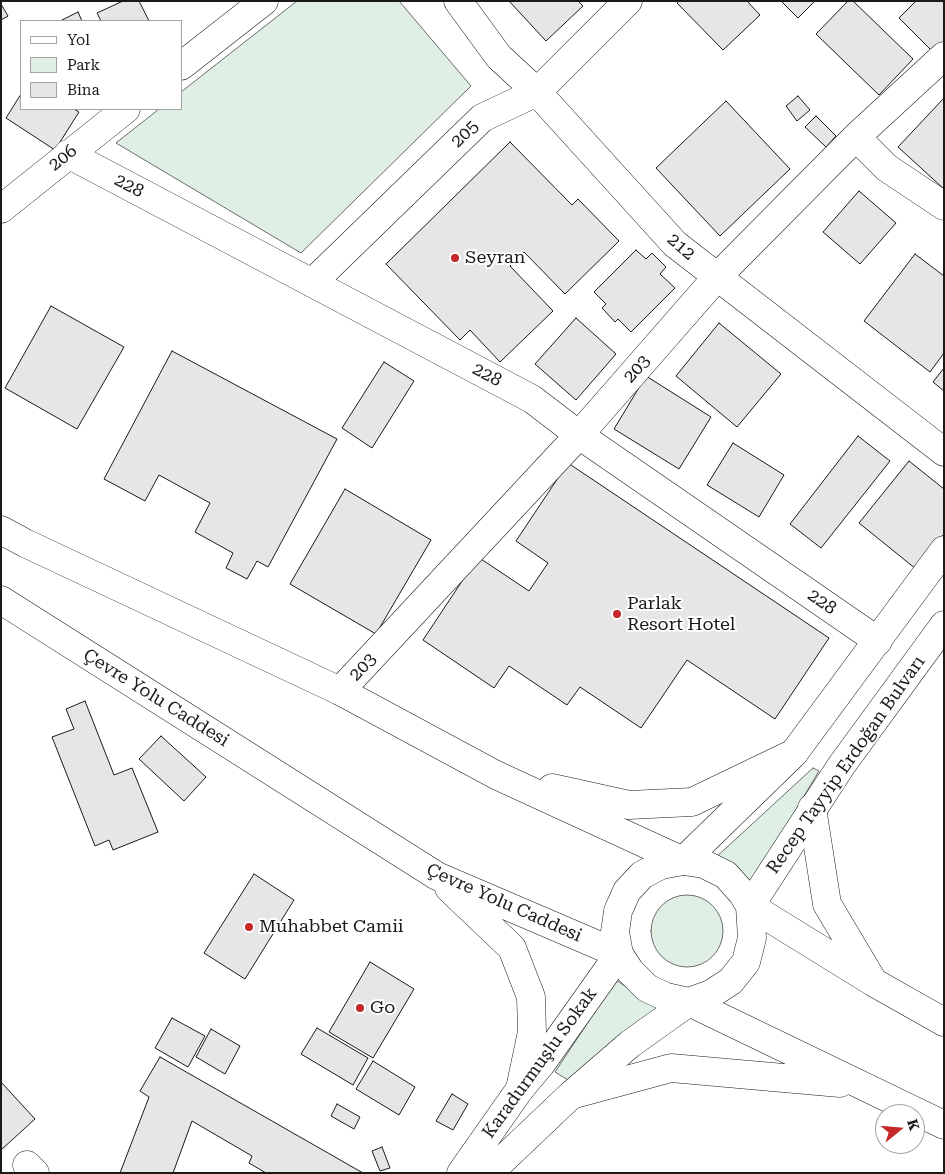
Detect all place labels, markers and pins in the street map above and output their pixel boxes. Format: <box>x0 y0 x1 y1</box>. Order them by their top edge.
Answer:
place label: Seyran <box>465 247 525 269</box>
marker: Seyran <box>449 252 461 264</box>
place label: Parlak Resort Hotel <box>627 593 735 636</box>
marker: Parlak Resort Hotel <box>611 608 623 620</box>
place label: Muhabbet Camii <box>259 916 404 938</box>
marker: Muhabbet Camii <box>243 921 255 933</box>
place label: Go <box>370 997 395 1019</box>
marker: Go <box>354 1002 366 1014</box>

